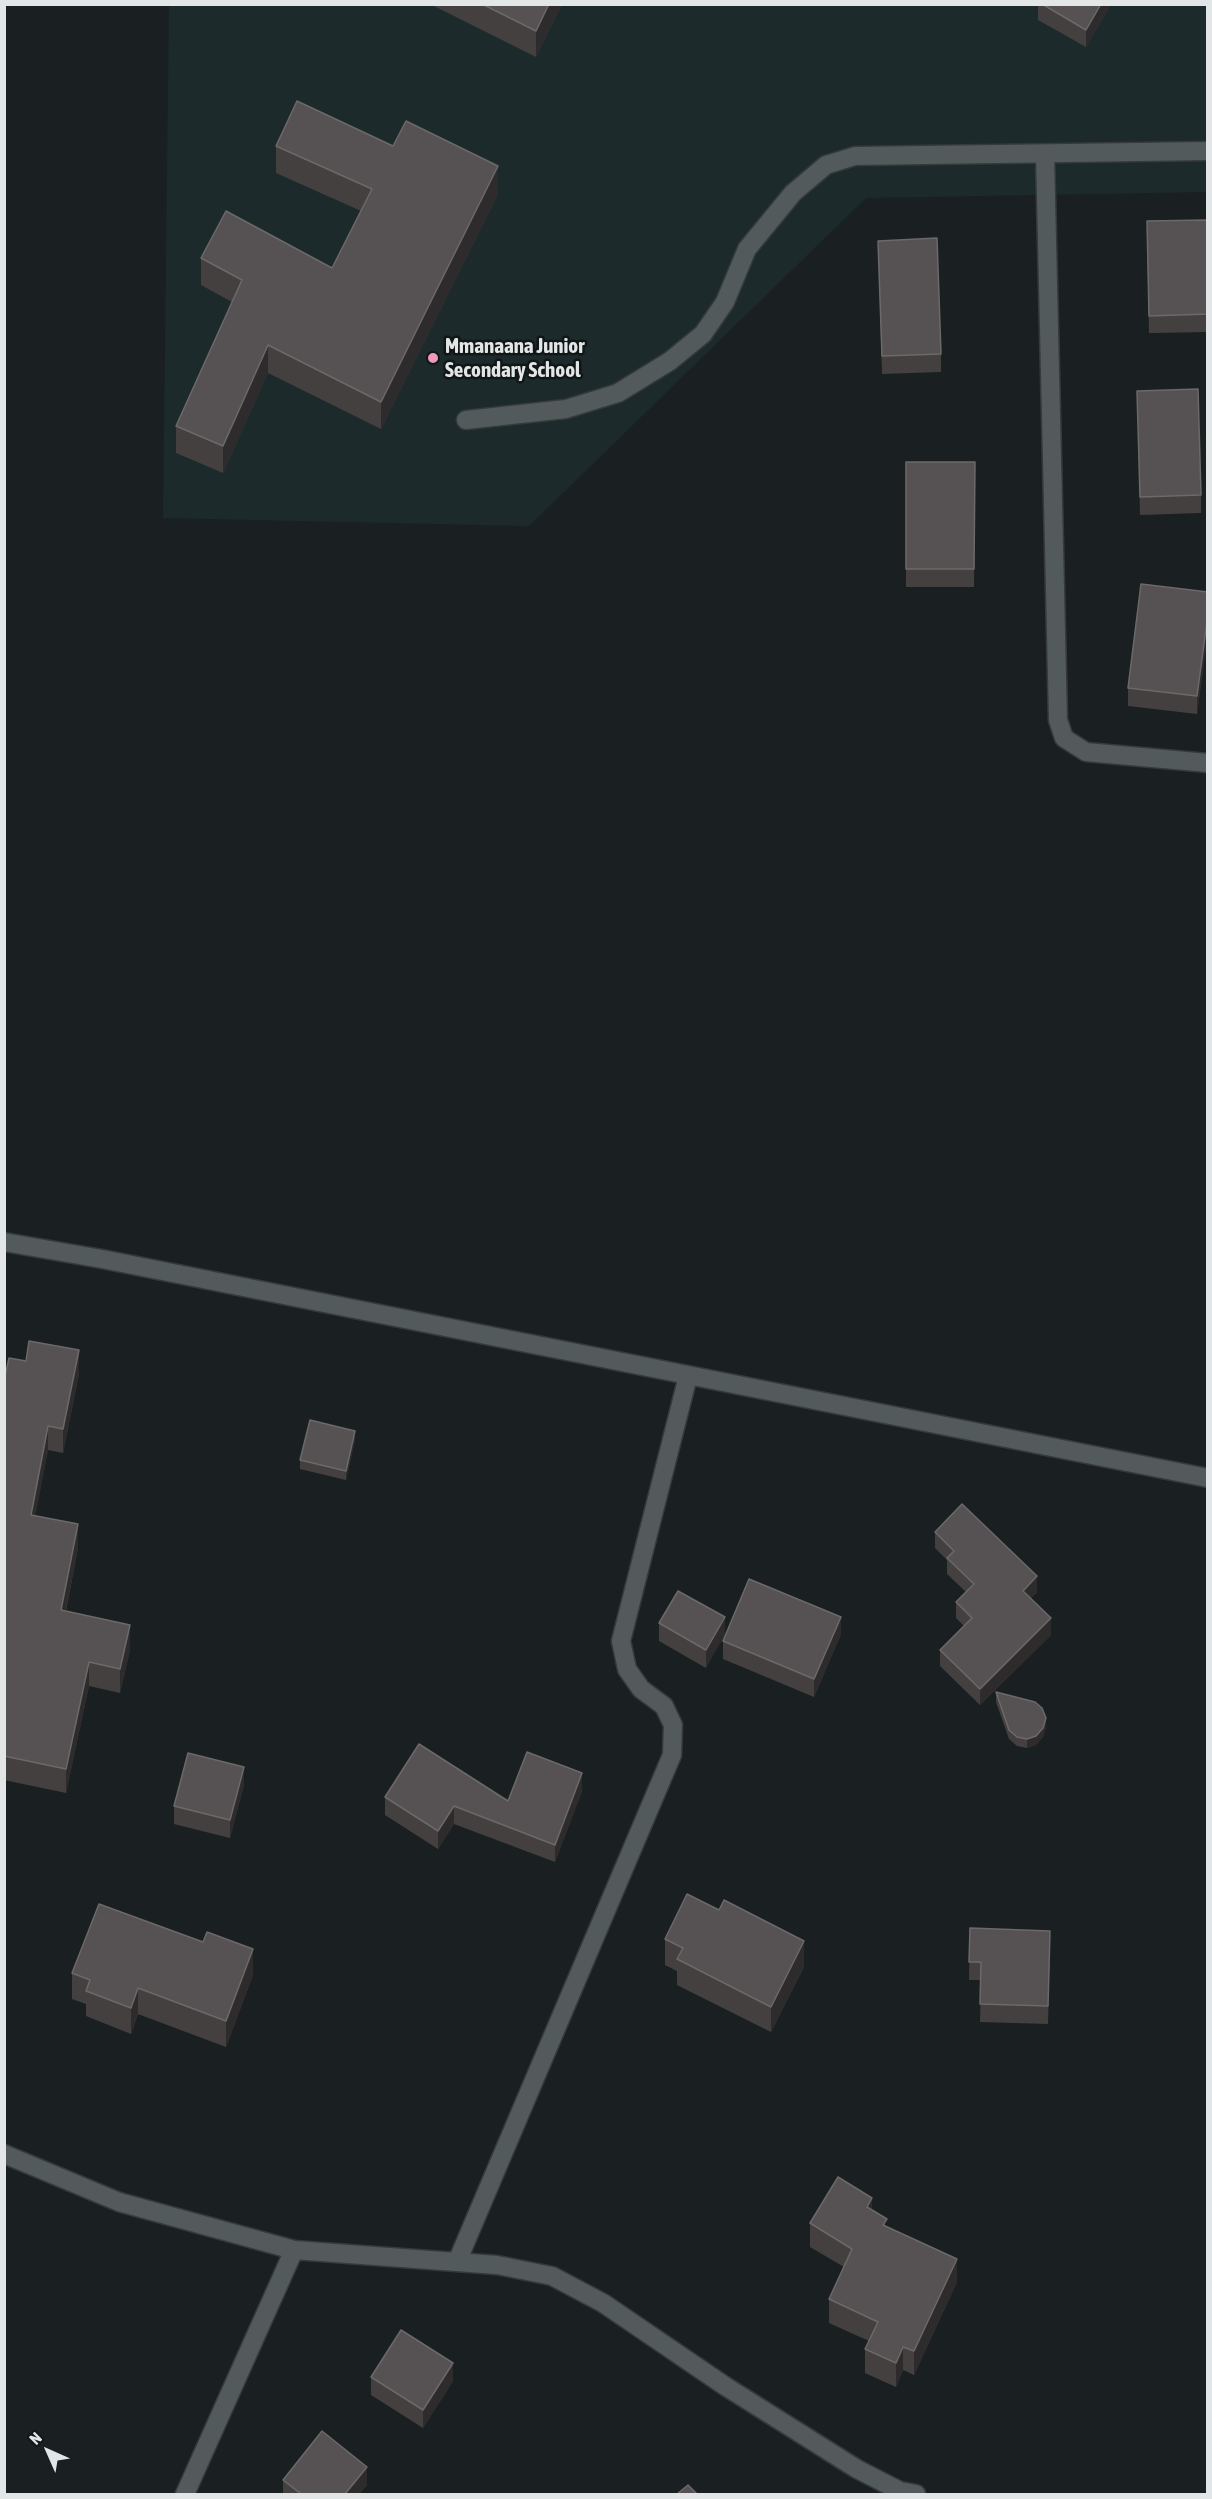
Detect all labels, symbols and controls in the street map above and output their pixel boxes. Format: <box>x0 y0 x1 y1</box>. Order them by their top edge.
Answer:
place label: Mmanaana Junior Secondary School <box>445 333 584 383</box>
marker: Mmanaana Junior Secondary School <box>426 351 440 365</box>
north arrow <box>18 2421 78 2481</box>
text: N <box>26 2429 45 2448</box>

